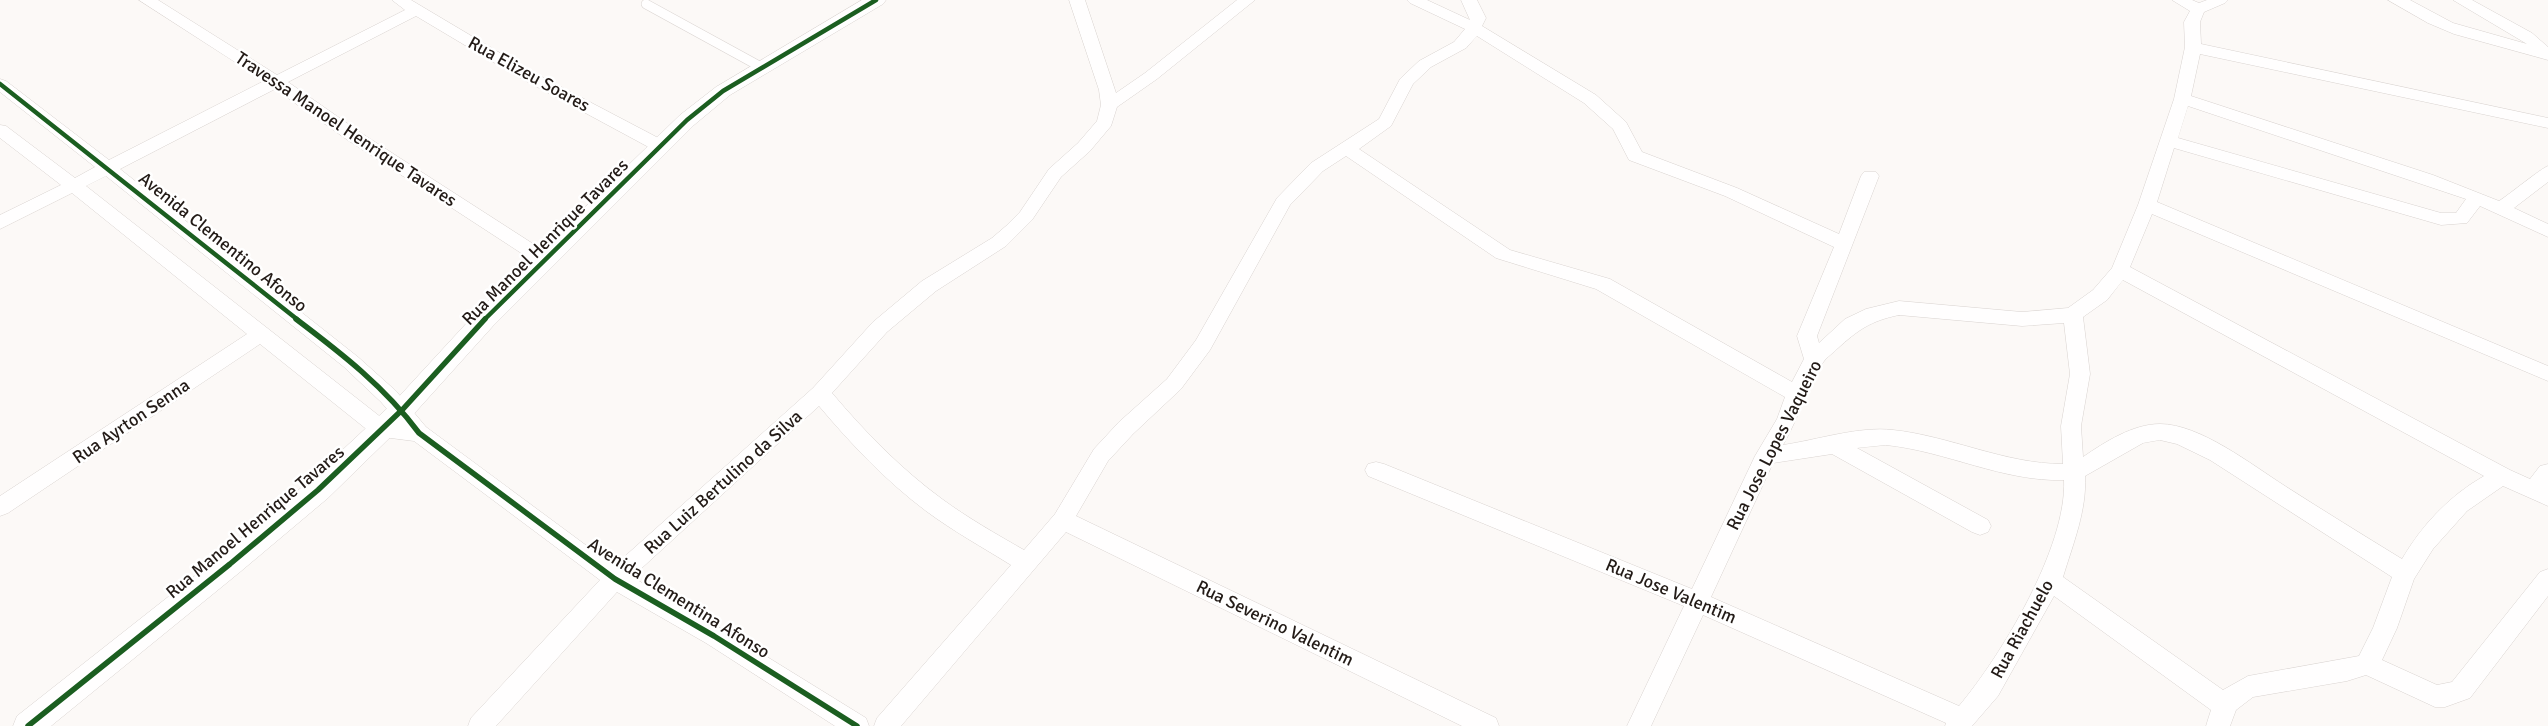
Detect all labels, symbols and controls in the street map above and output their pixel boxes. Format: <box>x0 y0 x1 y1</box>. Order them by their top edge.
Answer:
street label: Rua Elizeu Soares <box>464 31 594 117</box>
street label: Travessa Manoel Henrique Tavares <box>231 47 461 211</box>
street label: Rua Manoel Henrique Tavares <box>457 154 633 330</box>
street label: Avenida Clementino Afonso <box>134 167 312 317</box>
street label: Rua Jose Lopes Vaqueiro <box>1722 356 1826 534</box>
street label: Rua Ayrton Senna <box>68 374 194 468</box>
street label: Rua Luiz Bertulino da Silva <box>639 405 807 559</box>
street label: Rua Manoel Henrique Tavares <box>161 441 349 603</box>
street label: Avenida Clementina Afonso <box>584 533 774 663</box>
street label: Rua Jose Valentim <box>1602 554 1740 628</box>
street label: Rua Severino Valentim <box>1193 575 1357 671</box>
street label: Rua Riachuelo <box>1986 576 2058 682</box>

